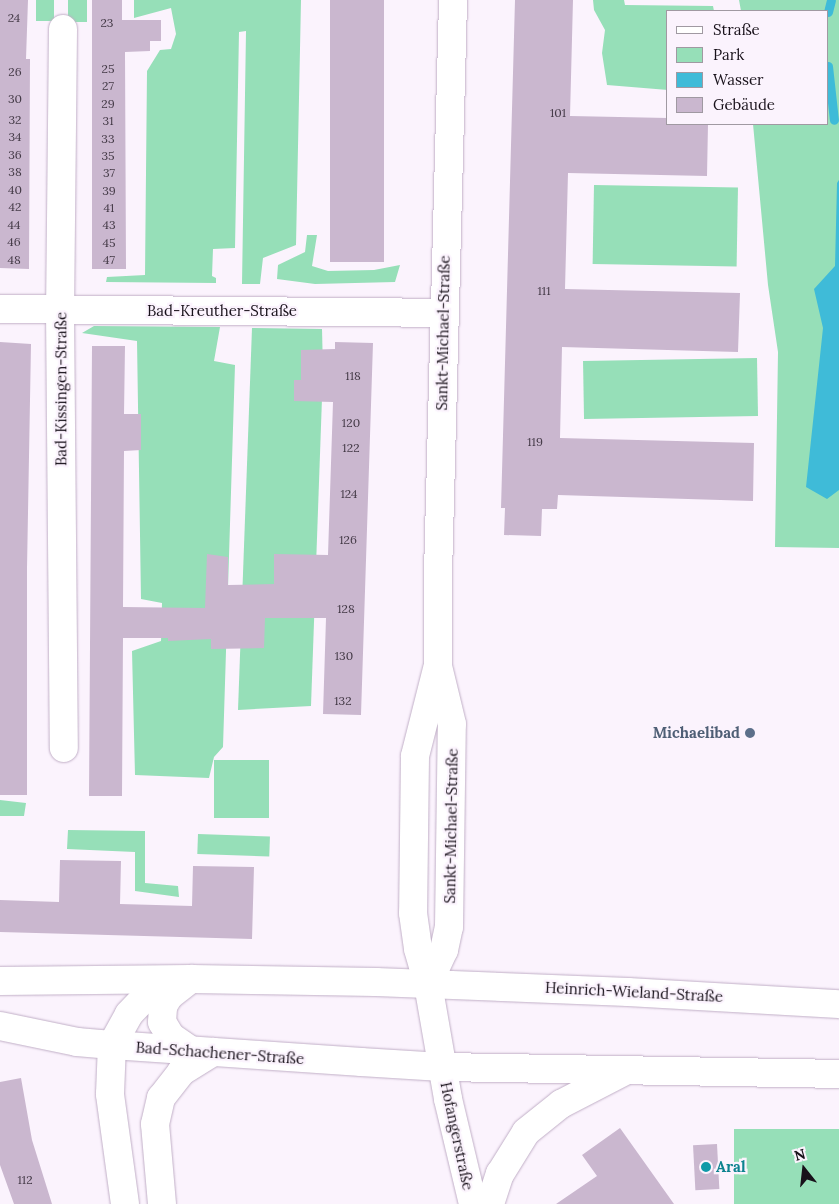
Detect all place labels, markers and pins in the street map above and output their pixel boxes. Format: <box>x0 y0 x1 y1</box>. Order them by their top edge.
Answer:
place label: Michaelibad <box>653 724 740 742</box>
marker: Michaelibad <box>744 727 756 739</box>
place label: Aral <box>716 1158 746 1176</box>
marker: Aral <box>700 1161 712 1173</box>

